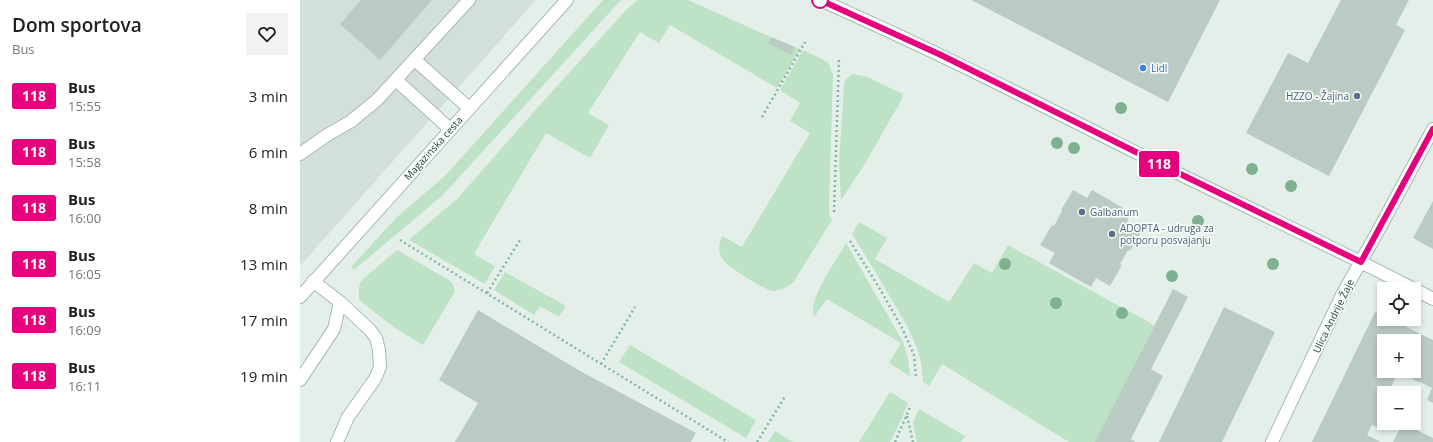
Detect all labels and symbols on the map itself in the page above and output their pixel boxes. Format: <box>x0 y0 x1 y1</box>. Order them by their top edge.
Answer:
unlabelled marker <box>811 0 829 9</box>
place label: Lidl <box>1151 61 1167 75</box>
marker: Lidl <box>1138 63 1148 73</box>
place label: HZZO - Žajina <box>1286 89 1349 103</box>
marker: HZZO - Žajina <box>1352 91 1362 101</box>
street label: Magazinska cesta <box>401 113 465 183</box>
line badge: 118 <box>1136 151 1182 177</box>
place label: Galbanum <box>1090 205 1139 219</box>
marker: Galbanum <box>1077 207 1087 217</box>
place label: ADOPTA - udruga za potporu posvajanju <box>1120 221 1214 247</box>
marker: ADOPTA - udruga za potporu posvajanju <box>1107 229 1117 239</box>
street label: Ulica Andrije Žaje <box>1309 276 1357 355</box>

